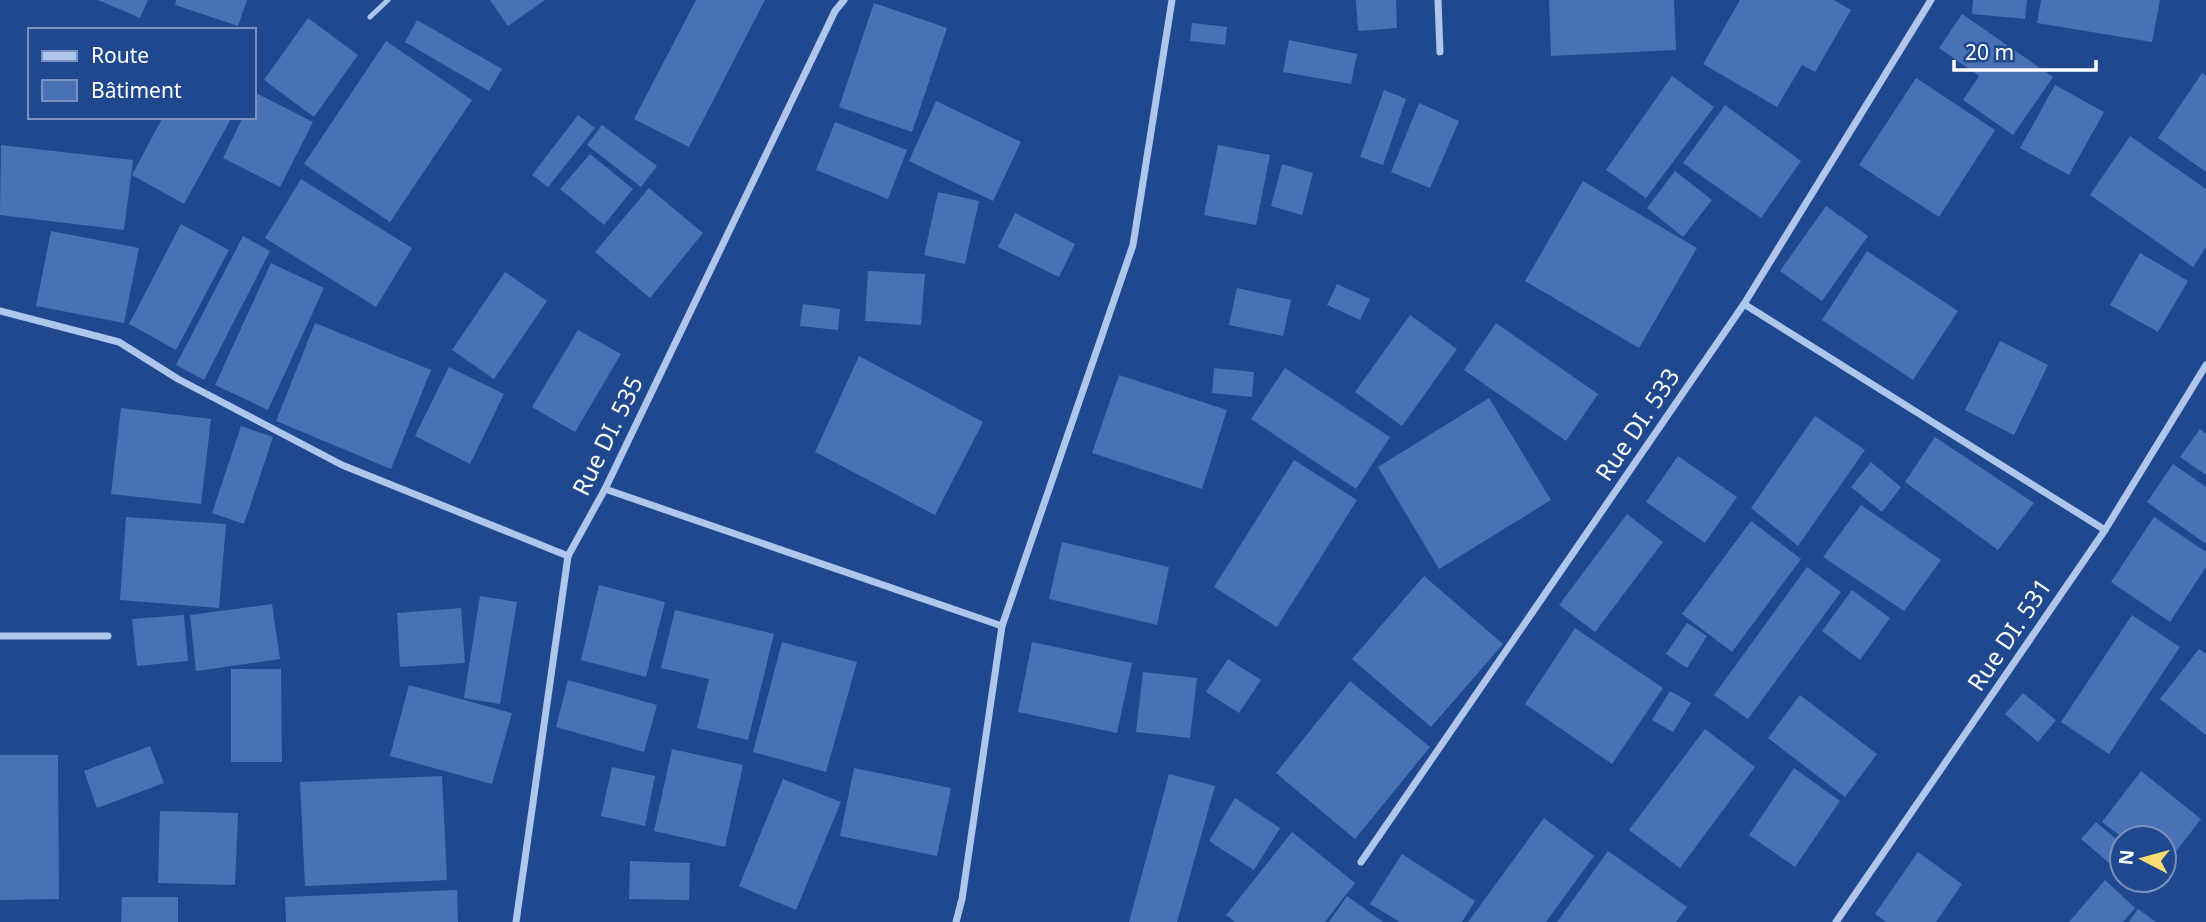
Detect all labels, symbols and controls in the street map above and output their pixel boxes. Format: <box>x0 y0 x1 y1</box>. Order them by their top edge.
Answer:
legend <box>28 28 256 119</box>
scale bar <box>1954 28 2096 72</box>
text: 20 m <box>1965 38 2014 66</box>
text: Route <box>91 41 149 69</box>
text: Bâtiment <box>91 76 182 104</box>
street label: Rue DI. 533 <box>1587 361 1687 487</box>
street label: Rue DI. 535 <box>564 370 650 501</box>
street label: Rue DI. 531 <box>1959 571 2059 697</box>
north arrow <box>2108 824 2178 894</box>
text: N <box>2112 848 2140 866</box>

